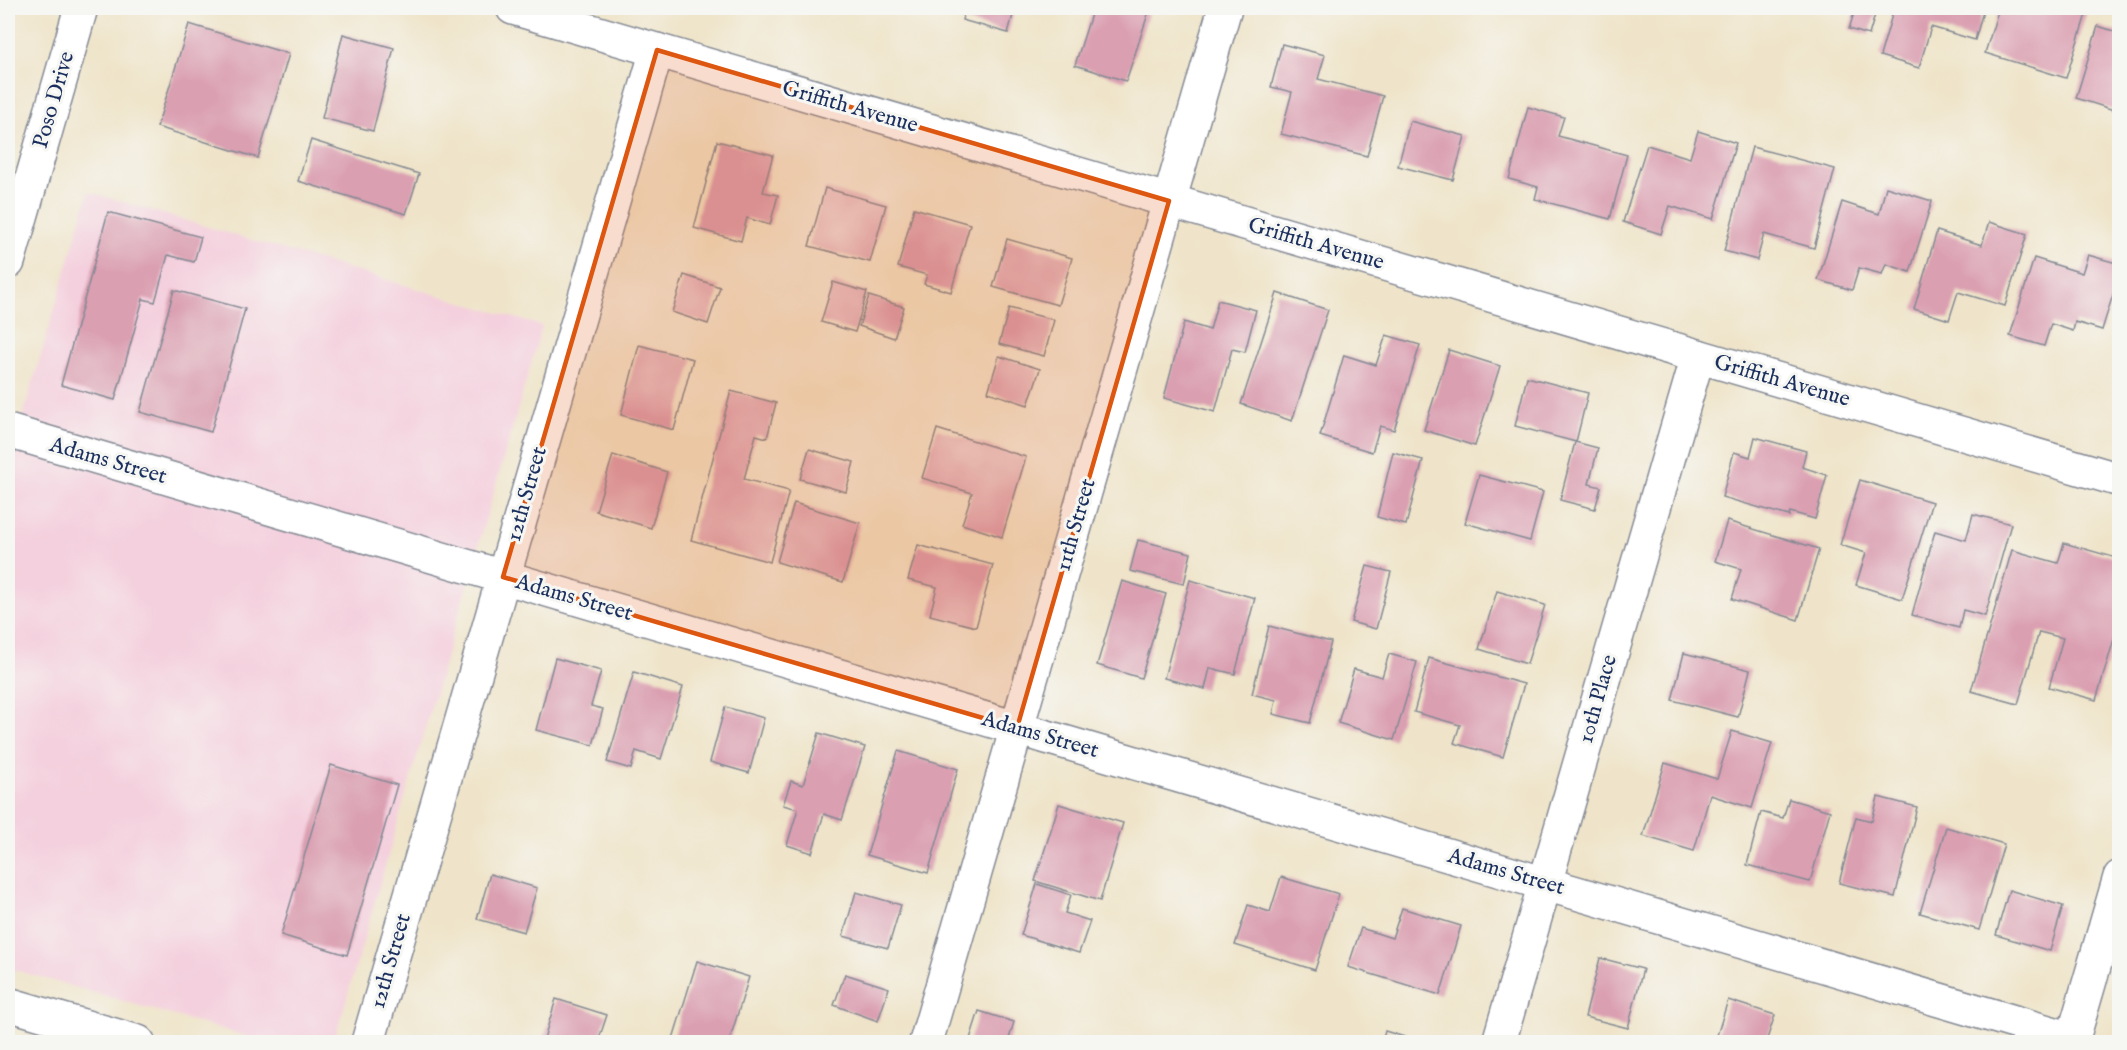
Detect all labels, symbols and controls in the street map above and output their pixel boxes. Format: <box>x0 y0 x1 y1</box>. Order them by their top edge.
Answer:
street label: Poso Drive <box>27 48 81 152</box>
street label: Griffith Avenue <box>779 74 921 140</box>
street label: Griffith Avenue <box>1245 211 1387 277</box>
street label: Griffith Avenue <box>1711 348 1853 414</box>
street label: Adams Street <box>45 431 170 491</box>
street label: 12th Street <box>500 443 554 545</box>
street label: 11th Street <box>1049 475 1103 575</box>
street label: Adams Street <box>511 568 636 628</box>
street label: 10th Place <box>1572 652 1624 746</box>
street label: Adams Street <box>977 705 1102 765</box>
street label: Adams Street <box>1443 842 1568 902</box>
street label: 12th Street <box>364 910 418 1012</box>

